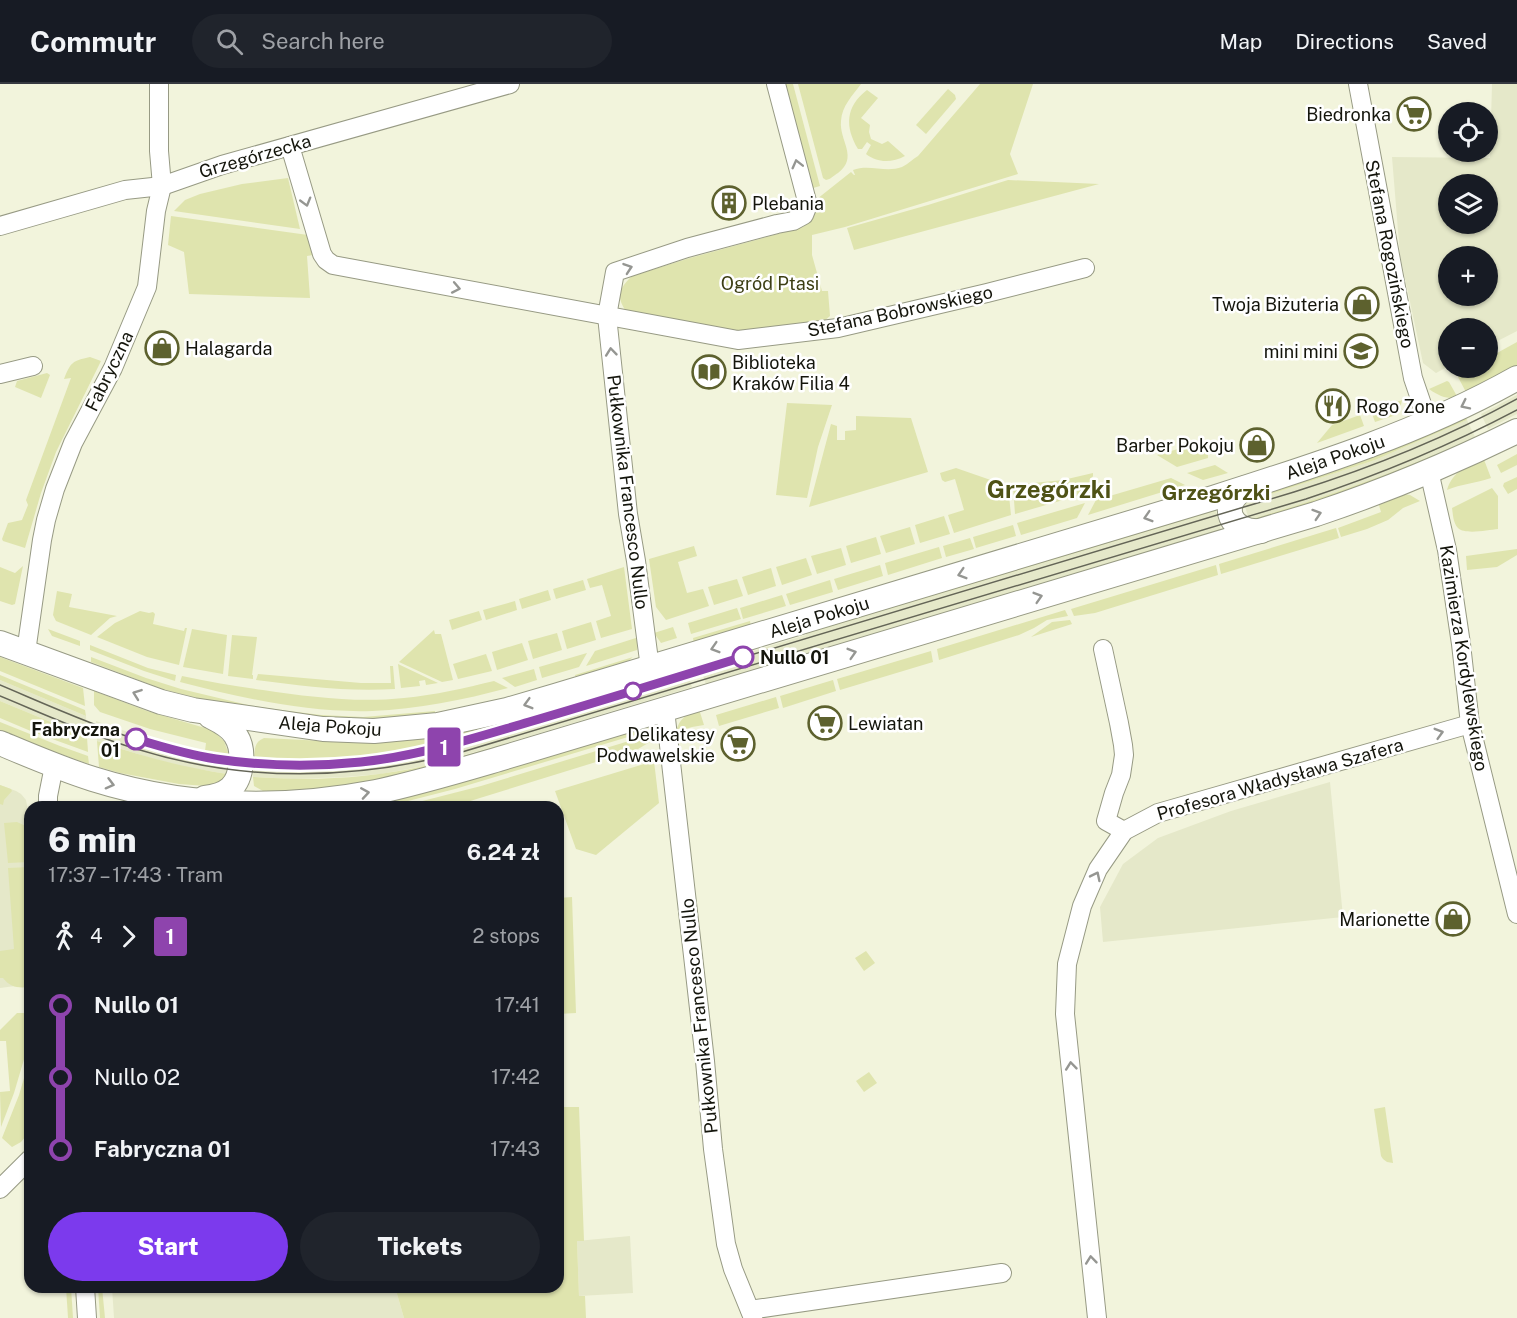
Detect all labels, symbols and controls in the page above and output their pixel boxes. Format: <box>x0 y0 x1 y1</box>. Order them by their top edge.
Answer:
search box <box>192 14 612 68</box>
text: Commutr <box>30 25 156 58</box>
icon: search <box>213 25 246 58</box>
text: Search here <box>261 28 385 54</box>
text: Map <box>1220 29 1262 54</box>
text: Directions <box>1295 29 1394 54</box>
text: Saved <box>1427 29 1487 54</box>
supermarket icon: Biedronka <box>1396 96 1432 132</box>
map controls <box>1438 102 1498 378</box>
button: locate <box>1438 102 1498 162</box>
place label: Biedronka <box>1306 104 1391 125</box>
street label: Grzegórzecka <box>197 130 313 182</box>
street label: Stefana Rogozińskiego <box>1361 158 1419 350</box>
one-way arrow <box>792 159 804 170</box>
button: layers <box>1438 174 1498 234</box>
building icon: Plebania <box>711 185 747 221</box>
place label: Plebania <box>752 193 824 214</box>
one-way arrow <box>299 196 311 207</box>
button: + <box>1438 246 1498 306</box>
one-way arrow <box>622 262 633 275</box>
park label: Ogród Ptasi <box>721 273 819 294</box>
one-way arrow <box>451 281 461 294</box>
street label: Stefana Bobrowskiego <box>805 281 995 341</box>
shop icon: Twoja Biżuteria <box>1344 286 1380 322</box>
place label: Twoja Biżuteria <box>1212 294 1339 315</box>
button: − <box>1438 318 1498 378</box>
street label: Fabryczna <box>81 328 137 414</box>
shop icon: Halagarda <box>144 330 180 366</box>
school or university icon: mini mini <box>1343 333 1379 369</box>
place label: Halagarda <box>185 338 272 359</box>
place label: mini mini <box>1264 341 1338 362</box>
one-way arrow <box>605 347 618 356</box>
place label: Biblioteka Kraków Filia 4 <box>732 352 850 394</box>
library icon: Biblioteka Kraków Filia 4 <box>691 354 727 390</box>
street label: Pułkownika Francesco Nullo <box>603 373 653 611</box>
restaurant icon: Rogo Zone <box>1315 388 1351 424</box>
place label: Rogo Zone <box>1356 396 1445 417</box>
one-way arrow <box>1461 398 1472 410</box>
shop icon: Barber Pokoju <box>1239 427 1275 463</box>
street label: Aleja Pokoju <box>1283 430 1387 484</box>
place label: Barber Pokoju <box>1116 435 1234 456</box>
district label: Grzegórzki <box>987 475 1111 503</box>
district label: Grzegórzki <box>1162 480 1270 505</box>
one-way arrow <box>1311 508 1322 521</box>
one-way arrow <box>1144 510 1154 523</box>
street label: Kazimierza Kordylewskiego <box>1436 543 1492 773</box>
one-way arrow <box>957 567 968 579</box>
street label: Aleja Pokoju <box>766 592 872 642</box>
one-way arrow <box>1032 592 1043 604</box>
one-way arrow <box>710 641 721 653</box>
marker: Nullo 01 <box>732 646 754 668</box>
place label: Nullo 01 <box>760 647 830 668</box>
one-way arrow <box>846 647 856 660</box>
unlabelled marker <box>624 682 642 700</box>
one-way arrow <box>132 688 143 701</box>
one-way arrow <box>523 697 534 709</box>
supermarket icon: Lewiatan <box>807 705 843 741</box>
street label: Aleja Pokoju <box>278 712 382 740</box>
place label: Lewiatan <box>848 713 923 734</box>
place label: Fabryczna 01 <box>31 719 120 761</box>
place label: Delikatesy Podwawelskie <box>596 724 715 766</box>
supermarket icon: Delikatesy Podwawelskie <box>720 726 756 762</box>
marker: Fabryczna 01 <box>125 728 147 750</box>
line badge: 1 <box>424 728 464 766</box>
one-way arrow <box>1433 728 1444 740</box>
street label: Profesora Władysława Szafera <box>1154 734 1406 824</box>
text: 1 <box>440 735 449 760</box>
one-way arrow <box>105 776 115 789</box>
one-way arrow <box>360 788 369 800</box>
text: 6 min <box>48 821 137 859</box>
text: 6.24 zł <box>467 839 540 865</box>
text: 17:37 – 17:43 · Tram <box>48 863 223 887</box>
one-way arrow <box>1088 872 1100 883</box>
street label: Pułkownika Francesco Nullo <box>676 897 722 1135</box>
shop icon: Marionette <box>1435 901 1471 937</box>
place label: Marionette <box>1339 909 1430 930</box>
icon: walk <box>48 920 81 953</box>
icon: forward <box>112 920 145 953</box>
text: 4 <box>90 924 103 948</box>
text: 1 <box>166 924 175 949</box>
text: 2 stops <box>473 924 540 948</box>
text: Nullo 01 <box>94 992 179 1018</box>
text: 17:41 <box>495 993 540 1017</box>
one-way arrow <box>1065 1061 1078 1070</box>
text: Nullo 02 <box>94 1064 180 1090</box>
text: 17:42 <box>491 1065 540 1089</box>
text: Fabryczna 01 <box>94 1136 231 1162</box>
text: 17:43 <box>490 1137 540 1161</box>
button: Start <box>48 1212 288 1281</box>
button: Tickets <box>300 1212 540 1281</box>
one-way arrow <box>1085 1255 1098 1264</box>

